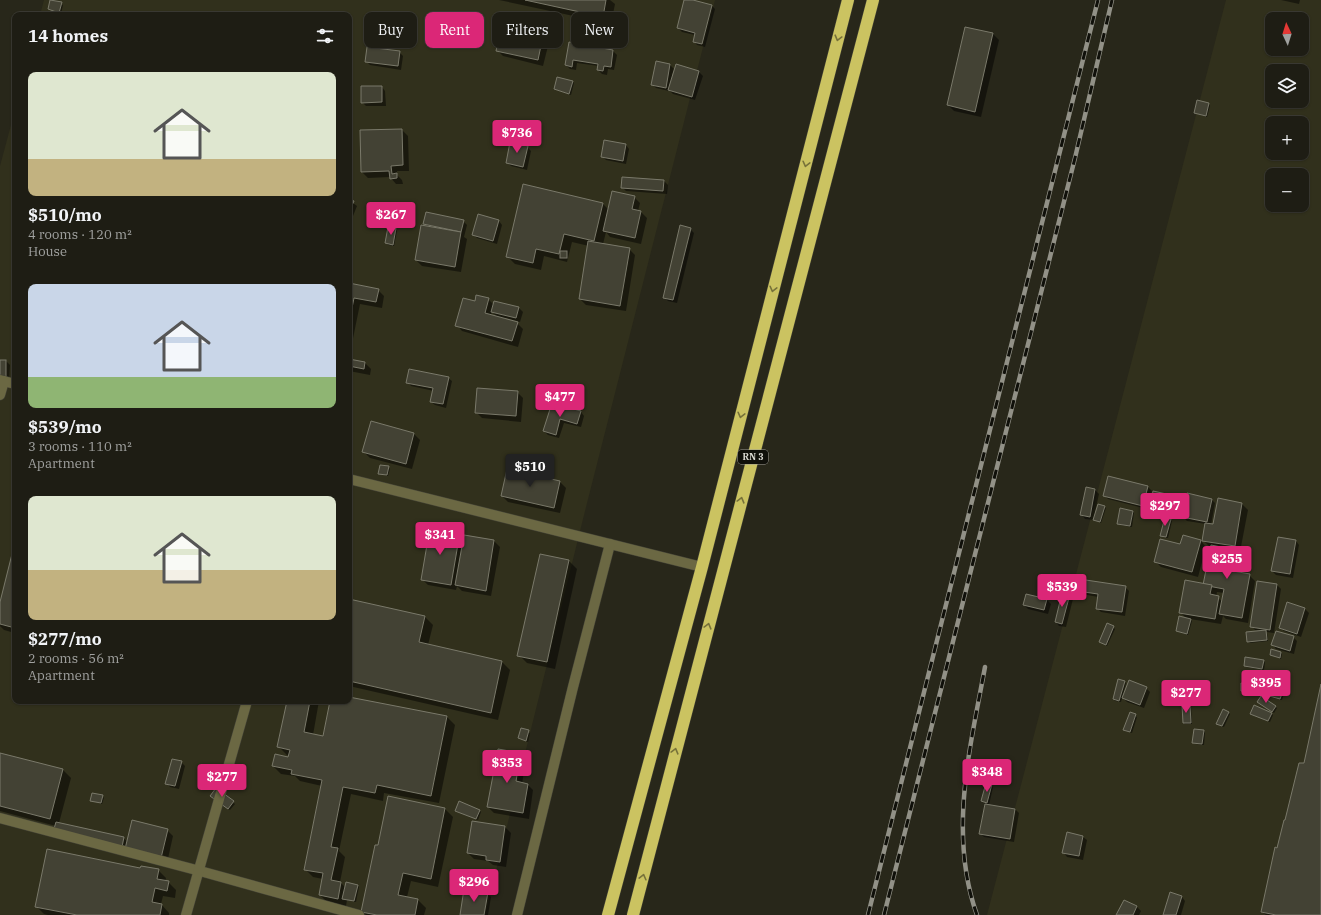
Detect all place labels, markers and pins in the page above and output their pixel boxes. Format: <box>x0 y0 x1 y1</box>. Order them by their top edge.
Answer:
pin: $736 <box>493 120 541 154</box>
pin: $267 <box>367 202 415 236</box>
pin: $477 <box>536 384 584 418</box>
pin: $510 <box>506 454 554 488</box>
pin: $297 <box>1141 493 1189 527</box>
pin: $341 <box>416 522 464 556</box>
pin: $255 <box>1203 546 1251 580</box>
pin: $539 <box>1038 574 1086 608</box>
pin: $395 <box>1242 670 1290 704</box>
pin: $277 <box>1162 680 1210 714</box>
pin: $353 <box>483 750 531 784</box>
pin: $348 <box>963 759 1011 793</box>
pin: $277 <box>198 764 246 798</box>
pin: $296 <box>450 869 498 903</box>

